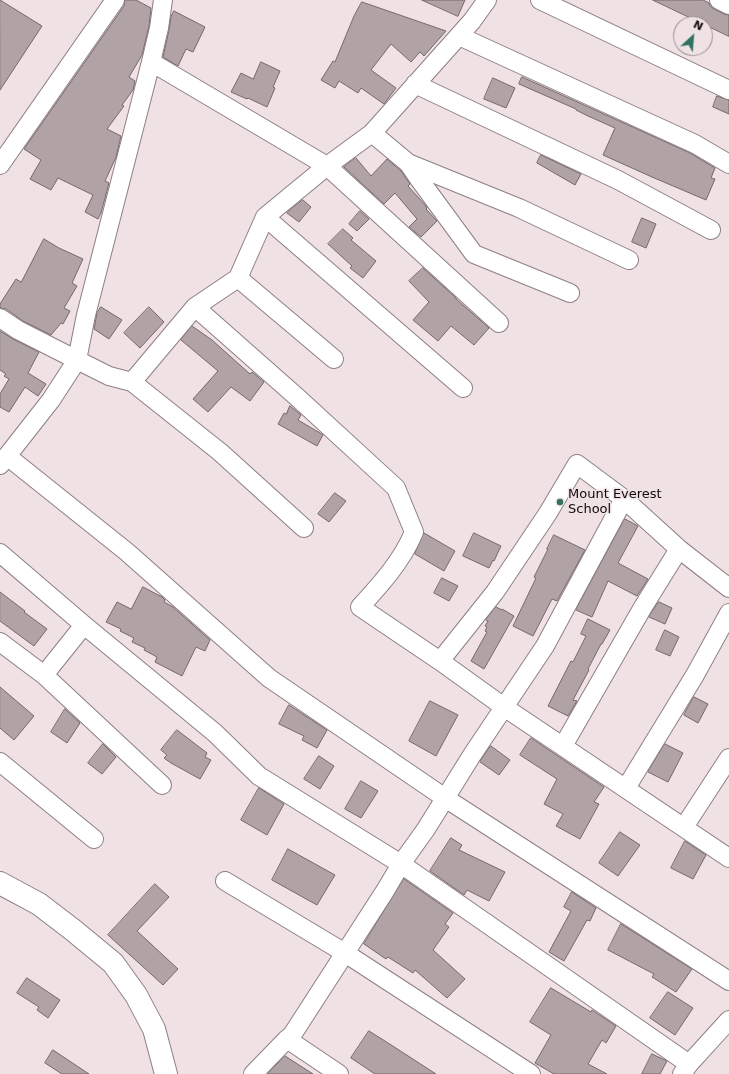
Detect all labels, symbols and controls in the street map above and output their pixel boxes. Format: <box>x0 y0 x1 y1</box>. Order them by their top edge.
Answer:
north arrow <box>673 16 713 56</box>
text: N <box>691 18 705 34</box>
place label: Mount Everest School <box>568 487 662 518</box>
marker: Mount Everest School <box>555 497 565 507</box>

